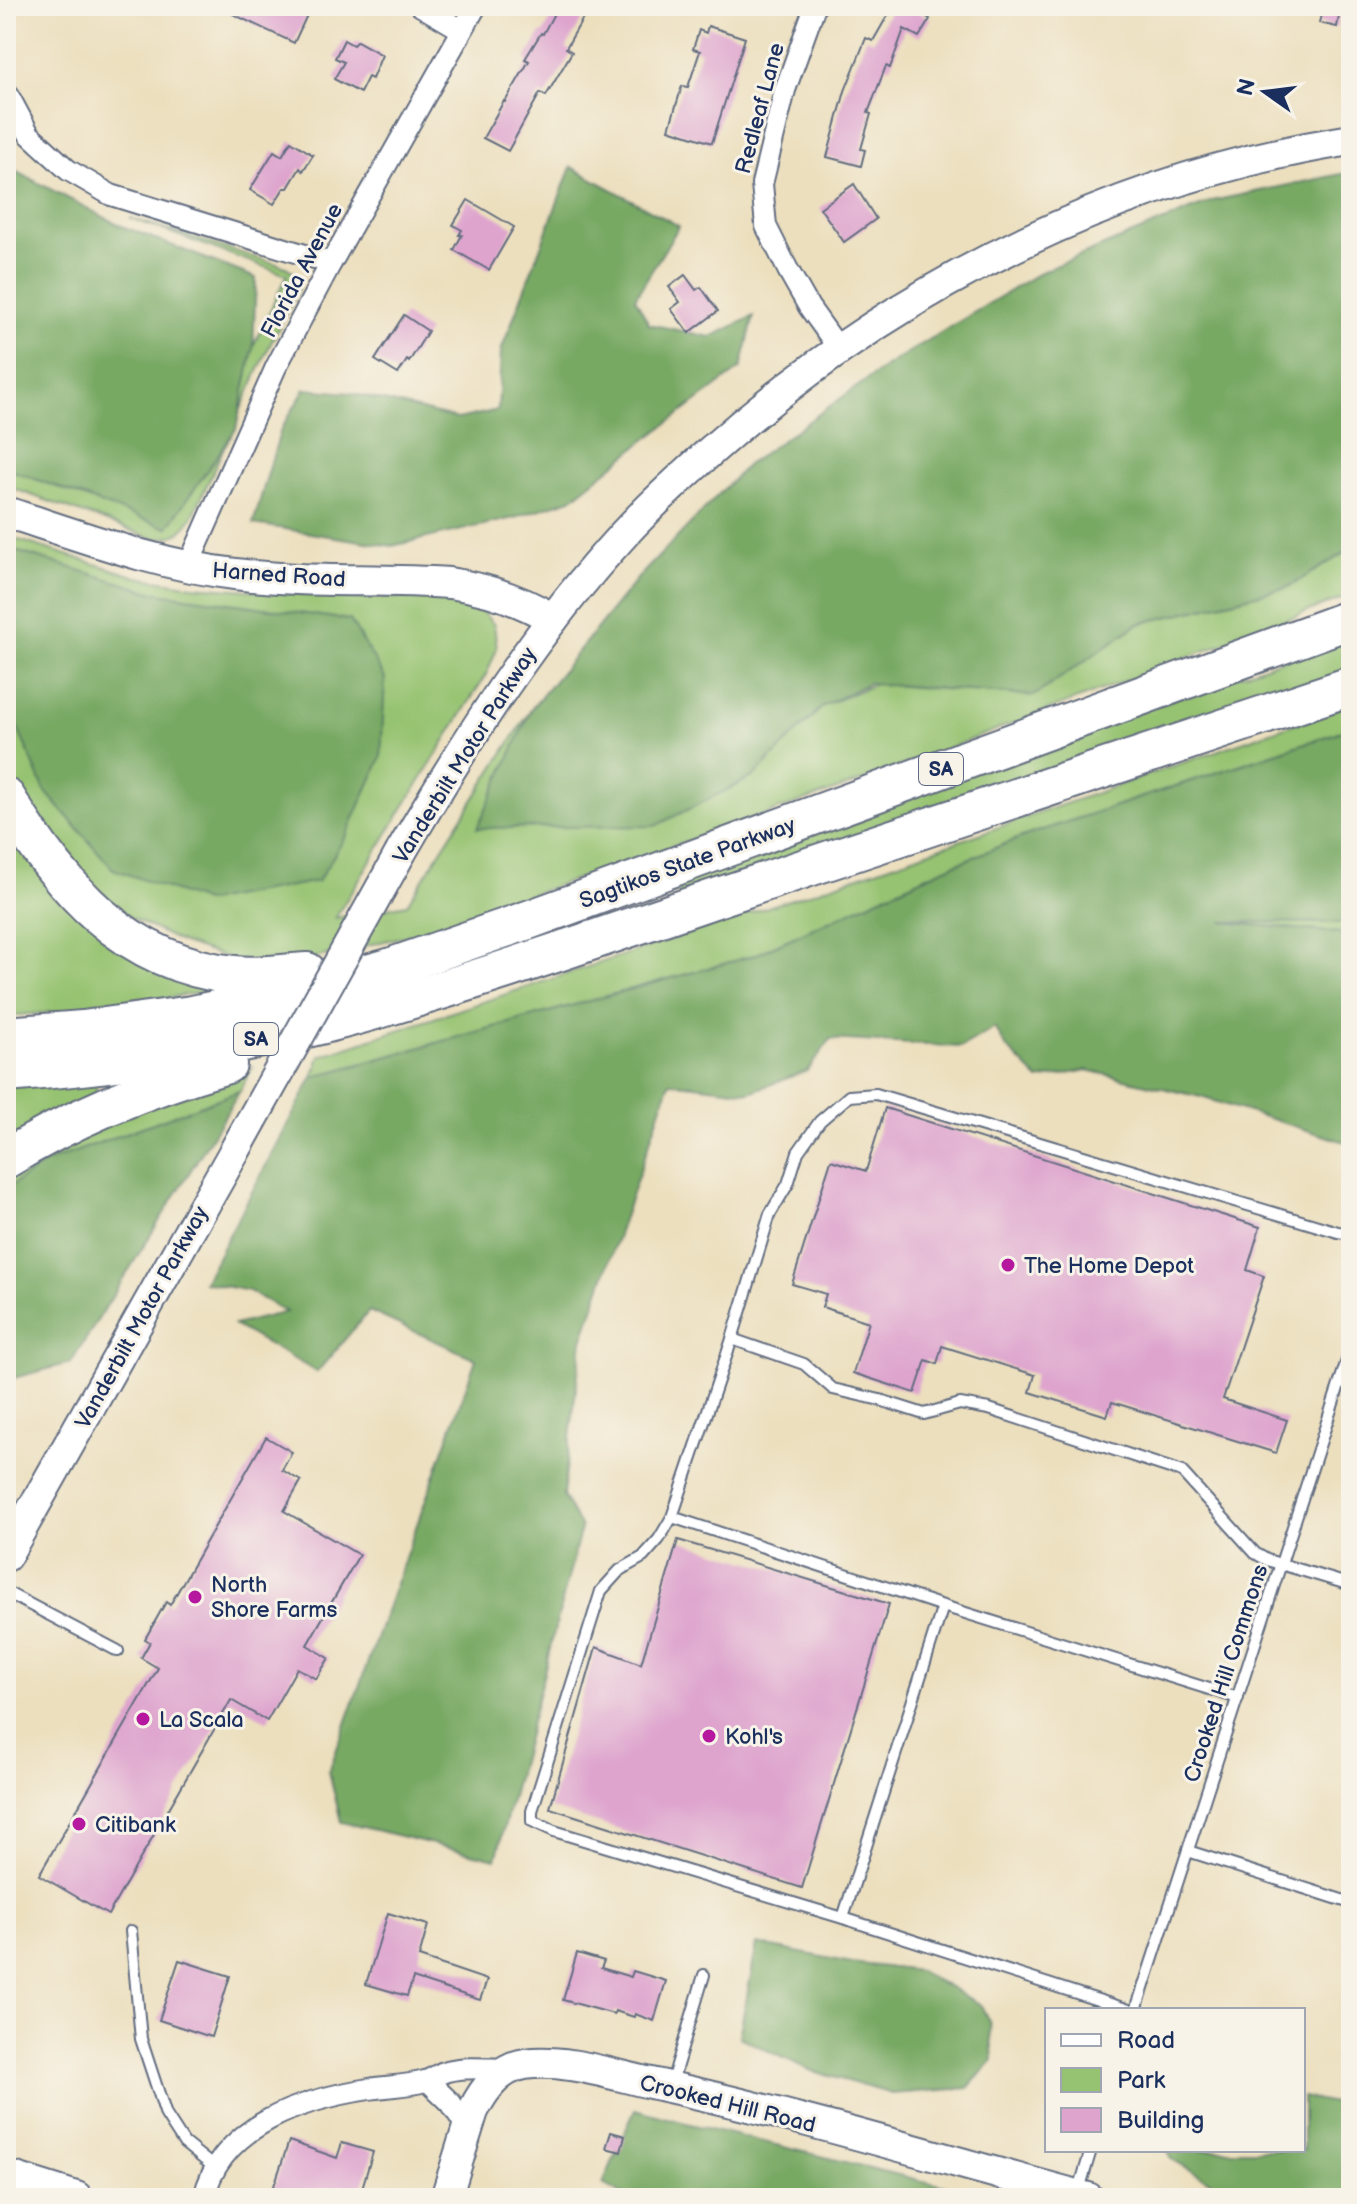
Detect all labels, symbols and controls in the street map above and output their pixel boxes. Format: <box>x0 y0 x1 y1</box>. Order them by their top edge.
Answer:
street label: Redleaf Lane <box>730 40 791 177</box>
north arrow <box>1225 52 1305 132</box>
text: N <box>1232 76 1262 99</box>
street label: Florida Avenue <box>256 199 349 343</box>
street label: Harned Road <box>211 557 347 594</box>
street label: Vanderbilt Motor Parkway <box>388 642 543 869</box>
road number: SA <box>919 753 963 785</box>
street label: Sagtikos State Parkway <box>576 812 799 915</box>
road number: SA <box>234 1023 278 1055</box>
street label: Vanderbilt Motor Parkway <box>70 1202 215 1434</box>
place label: The Home Depot <box>1024 1253 1194 1280</box>
marker: The Home Depot <box>999 1256 1017 1274</box>
street label: Crooked Hill Commons <box>1178 1561 1274 1786</box>
place label: North Shore Farms <box>211 1572 338 1624</box>
marker: North Shore Farms <box>186 1588 204 1606</box>
place label: La Scala <box>159 1707 244 1734</box>
marker: La Scala <box>134 1710 152 1728</box>
place label: Kohl's <box>725 1724 783 1751</box>
marker: Kohl's <box>700 1727 718 1745</box>
place label: Citibank <box>95 1812 176 1839</box>
marker: Citibank <box>70 1815 88 1833</box>
legend <box>1045 2008 1305 2152</box>
text: Road <box>1117 2026 1175 2055</box>
text: Park <box>1117 2066 1165 2095</box>
street label: Crooked Hill Road <box>637 2070 818 2139</box>
text: Building <box>1117 2106 1204 2135</box>

